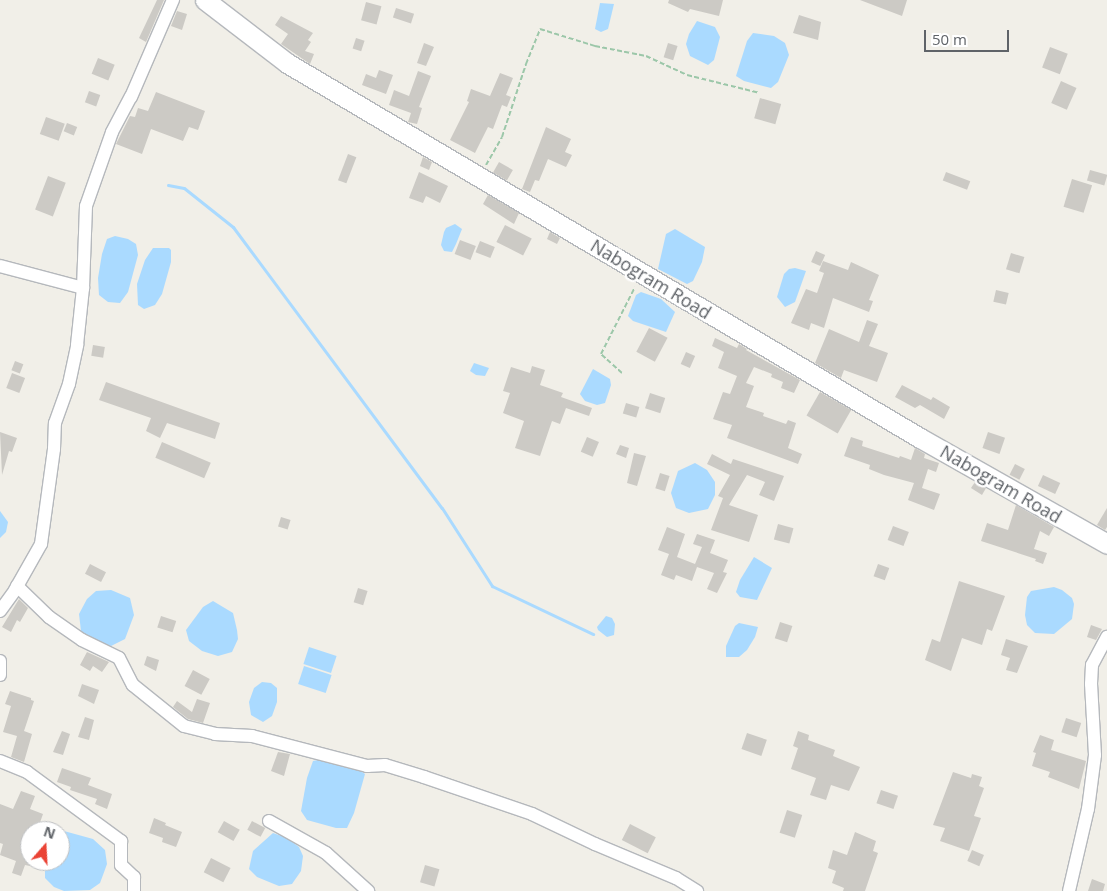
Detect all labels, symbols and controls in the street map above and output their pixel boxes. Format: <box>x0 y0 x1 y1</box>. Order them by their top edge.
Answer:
scale bar <box>927 20 1012 52</box>
text: 50 m <box>932 29 967 49</box>
street label: Nabogram Road <box>587 235 715 323</box>
street label: Nabogram Road <box>936 440 1066 528</box>
north arrow <box>20 821 70 871</box>
text: N <box>41 821 58 843</box>

